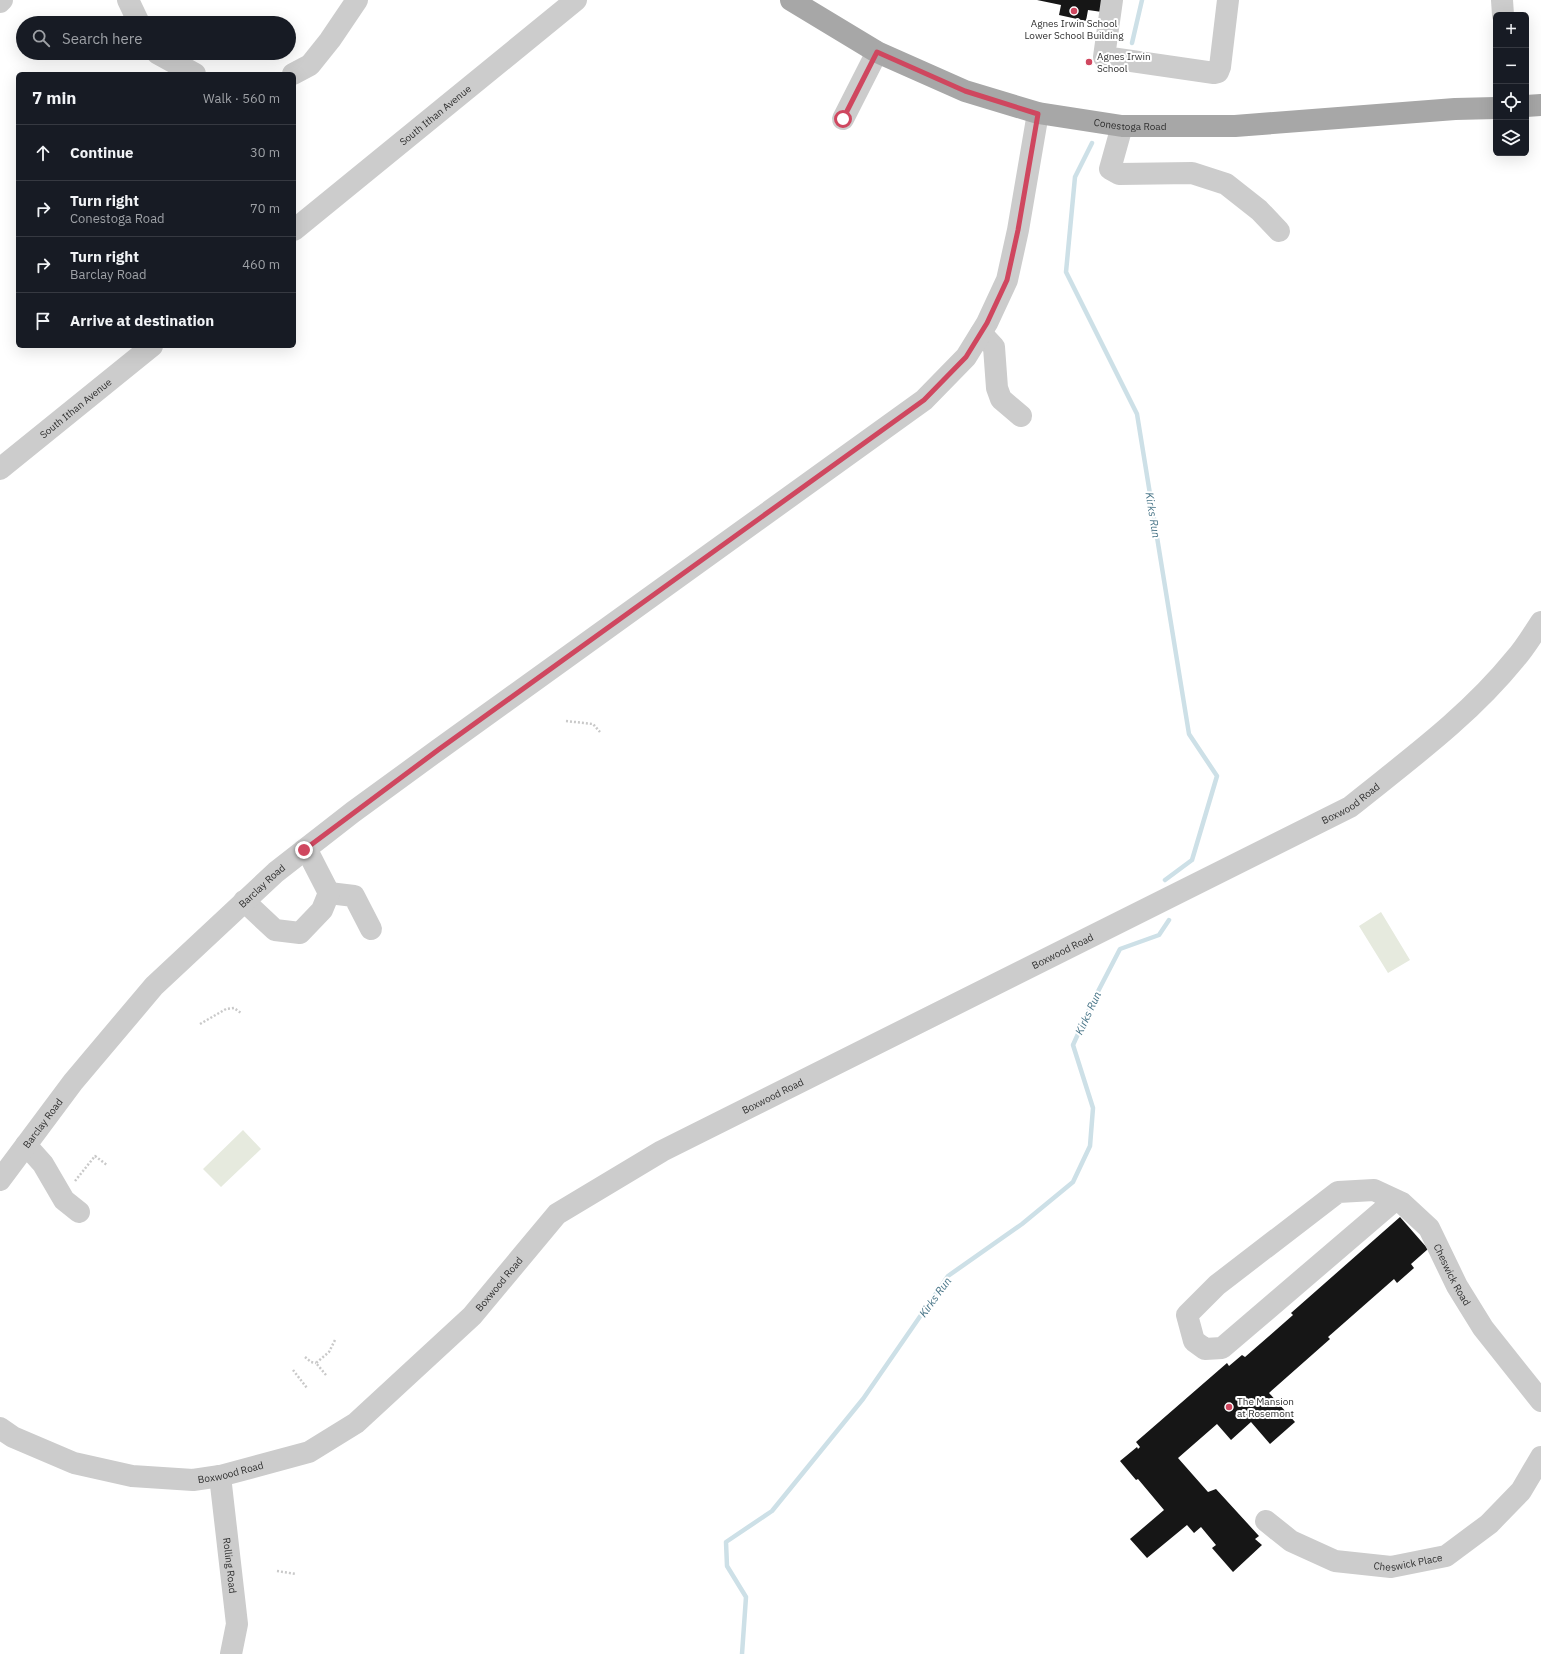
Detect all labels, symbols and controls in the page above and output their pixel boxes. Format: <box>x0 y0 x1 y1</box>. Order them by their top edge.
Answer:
marker: Agnes Irwin School Lower School Building <box>1069 6 1079 16</box>
map controls <box>1493 12 1529 156</box>
button: + <box>1493 12 1529 48</box>
search box <box>16 16 296 60</box>
place label: Agnes Irwin School Lower School Building <box>1024 17 1124 42</box>
icon: search <box>30 27 52 49</box>
text: Search here <box>62 29 142 48</box>
button: − <box>1493 48 1529 84</box>
place label: Agnes Irwin School <box>1097 50 1151 75</box>
marker: Agnes Irwin School <box>1084 57 1094 67</box>
street label: South Ithan Avenue <box>397 82 474 148</box>
button: locate <box>1493 84 1529 120</box>
text: 7 min <box>32 87 76 109</box>
text: Walk · 560 m <box>203 90 280 107</box>
route start <box>834 110 852 128</box>
street label: Conestoga Road <box>1093 115 1166 133</box>
button: layers <box>1493 120 1529 156</box>
icon: ahead <box>32 142 54 164</box>
text: Continue <box>70 143 134 162</box>
text: 30 m <box>250 144 280 161</box>
text: Turn right <box>70 191 139 210</box>
icon: right <box>32 198 54 220</box>
text: 70 m <box>250 200 280 217</box>
text: Conestoga Road <box>70 210 165 227</box>
text: Turn right <box>70 247 139 266</box>
icon: right <box>32 254 54 276</box>
text: 460 m <box>242 256 280 273</box>
text: Barclay Road <box>70 266 147 283</box>
icon: arrive <box>32 310 54 332</box>
text: Arrive at destination <box>70 311 214 330</box>
street label: South Ithan Avenue <box>37 375 114 441</box>
water label: Kirks Run <box>1142 491 1164 539</box>
street label: Boxwood Road <box>1319 780 1382 827</box>
route end <box>295 841 313 859</box>
street label: Barclay Road <box>236 861 288 910</box>
street label: Boxwood Road <box>1029 930 1095 972</box>
water label: Kirks Run <box>1072 989 1104 1037</box>
street label: Boxwood Road <box>740 1075 805 1117</box>
street label: Barclay Road <box>20 1096 65 1151</box>
street label: Cheswick Road <box>1431 1241 1474 1308</box>
street label: Boxwood Road <box>472 1254 525 1314</box>
water label: Kirks Run <box>916 1274 954 1320</box>
place label: The Mansion at Rosemont <box>1237 1395 1294 1420</box>
marker: The Mansion at Rosemont <box>1224 1402 1234 1412</box>
street label: Boxwood Road <box>197 1458 265 1486</box>
street label: Rolling Road <box>221 1537 240 1594</box>
street label: Cheswick Place <box>1373 1550 1444 1574</box>

